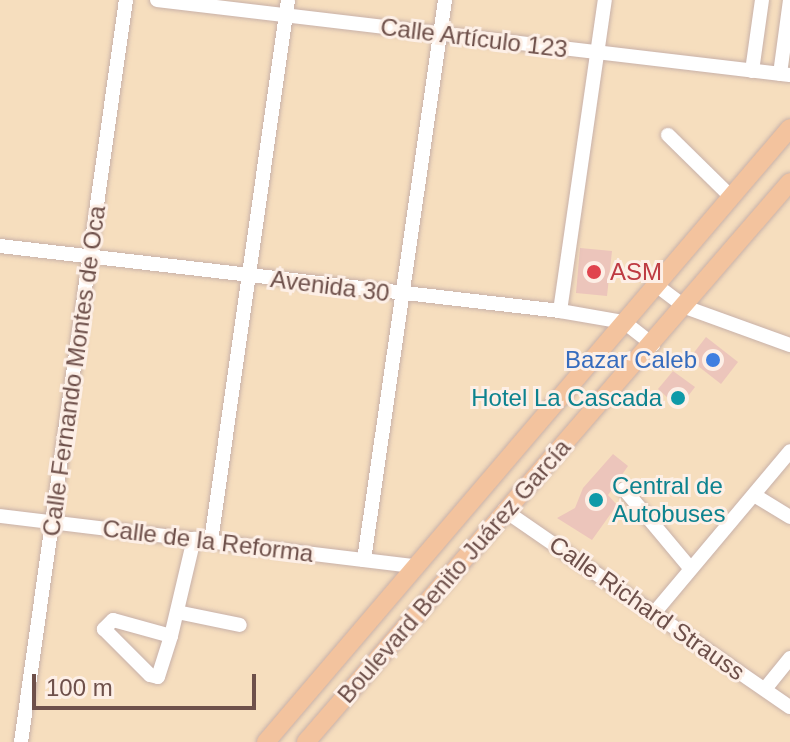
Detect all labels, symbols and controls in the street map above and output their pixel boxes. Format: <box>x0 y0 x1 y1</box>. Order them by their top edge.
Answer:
street label: Calle Artículo 123 <box>378 12 570 64</box>
street label: Calle Fernando Montes de Oca <box>37 204 111 538</box>
place label: ASM <box>610 258 662 286</box>
marker: ASM <box>585 263 603 281</box>
street label: Avenida 30 <box>269 264 391 308</box>
place label: Bazar Caleb <box>565 346 697 374</box>
marker: Bazar Caleb <box>704 351 722 369</box>
place label: Hotel La Cascada <box>471 384 662 412</box>
marker: Hotel La Cascada <box>669 389 687 407</box>
street label: Boulevard Benito Juárez García <box>332 433 576 709</box>
place label: Central de Autobuses <box>612 472 725 528</box>
marker: Central de Autobuses <box>587 491 605 509</box>
street label: Calle de la Reforma <box>101 514 315 568</box>
street label: Calle Richard Strauss <box>544 530 750 686</box>
scale bar <box>36 658 260 708</box>
text: 100 m <box>46 674 113 701</box>

